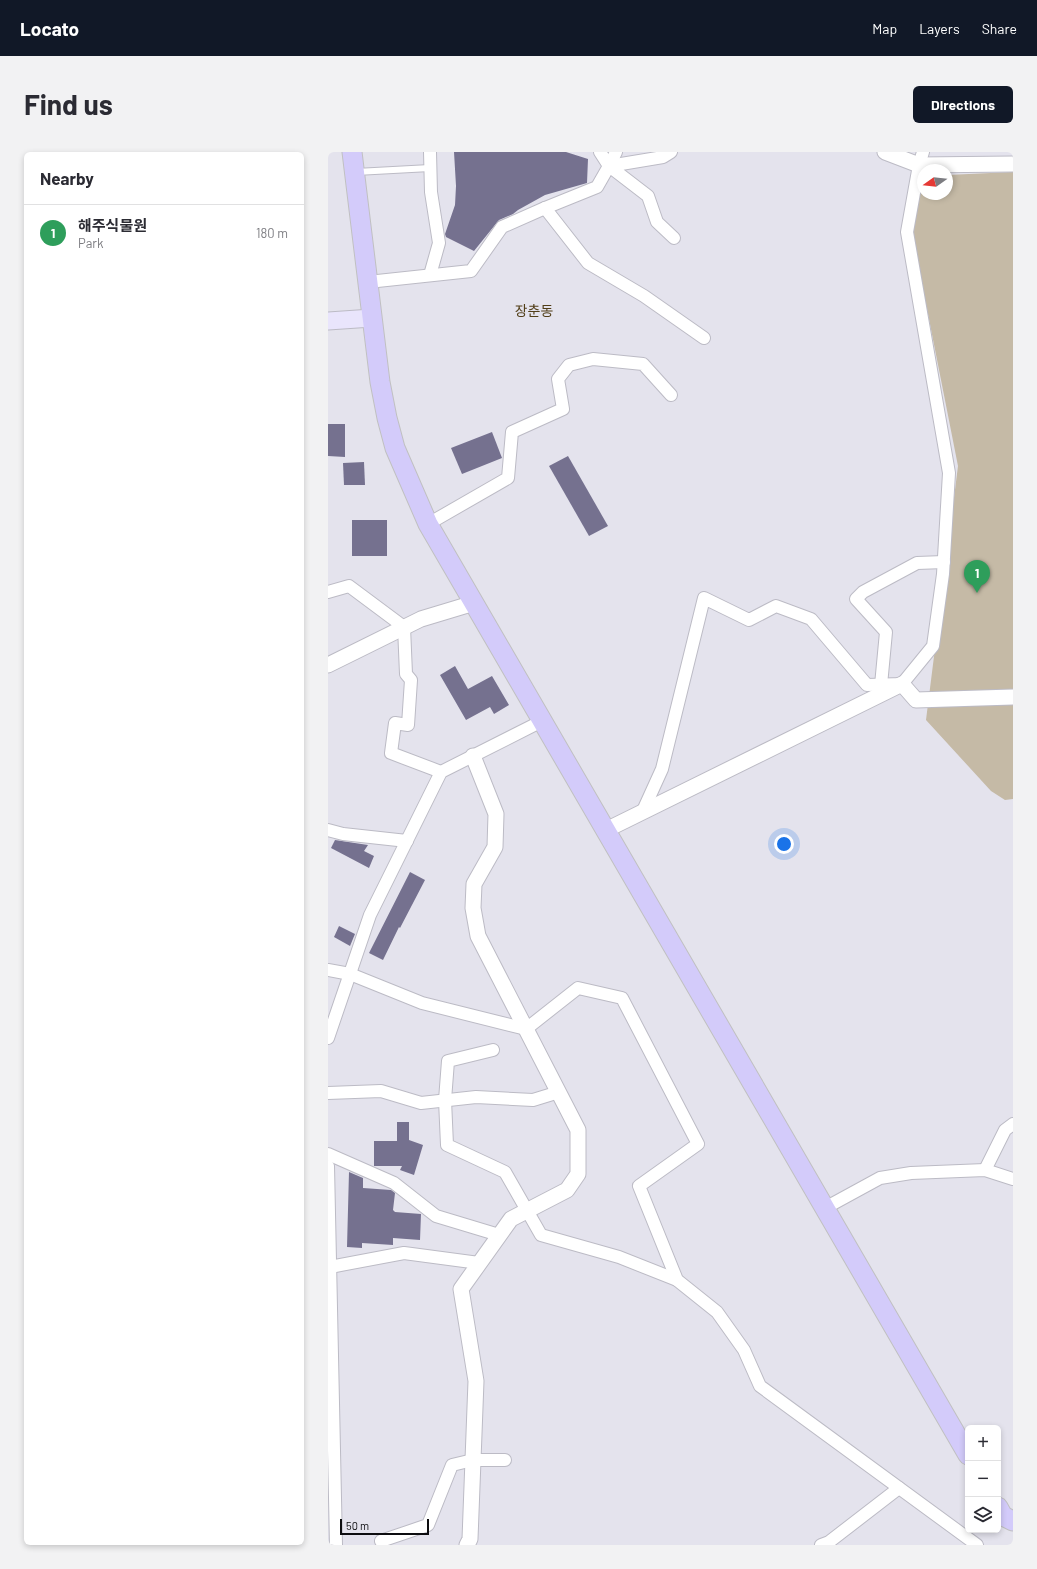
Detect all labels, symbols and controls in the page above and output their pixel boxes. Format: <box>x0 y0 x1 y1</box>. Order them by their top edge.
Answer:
text: Locato <box>20 17 79 40</box>
text: Map <box>872 20 897 37</box>
text: Layers <box>919 20 960 37</box>
text: Share <box>982 20 1017 37</box>
button: Directions <box>913 86 1013 123</box>
text: Find us <box>24 87 113 121</box>
north arrow <box>917 164 953 200</box>
text: Nearby <box>40 168 94 188</box>
text: 해주식물원 <box>78 216 147 234</box>
text: 1 <box>51 225 55 241</box>
text: 180 m <box>256 225 288 241</box>
text: Park <box>78 235 104 251</box>
district label: 장춘동 <box>515 302 553 319</box>
pin: 1 <box>964 560 990 593</box>
your location <box>774 834 794 854</box>
map controls <box>965 1425 1001 1533</box>
button: + <box>965 1425 1001 1461</box>
button: − <box>965 1461 1001 1497</box>
button: layers <box>965 1497 1001 1533</box>
scale bar <box>340 1517 429 1536</box>
text: 50 m <box>346 1519 369 1532</box>

